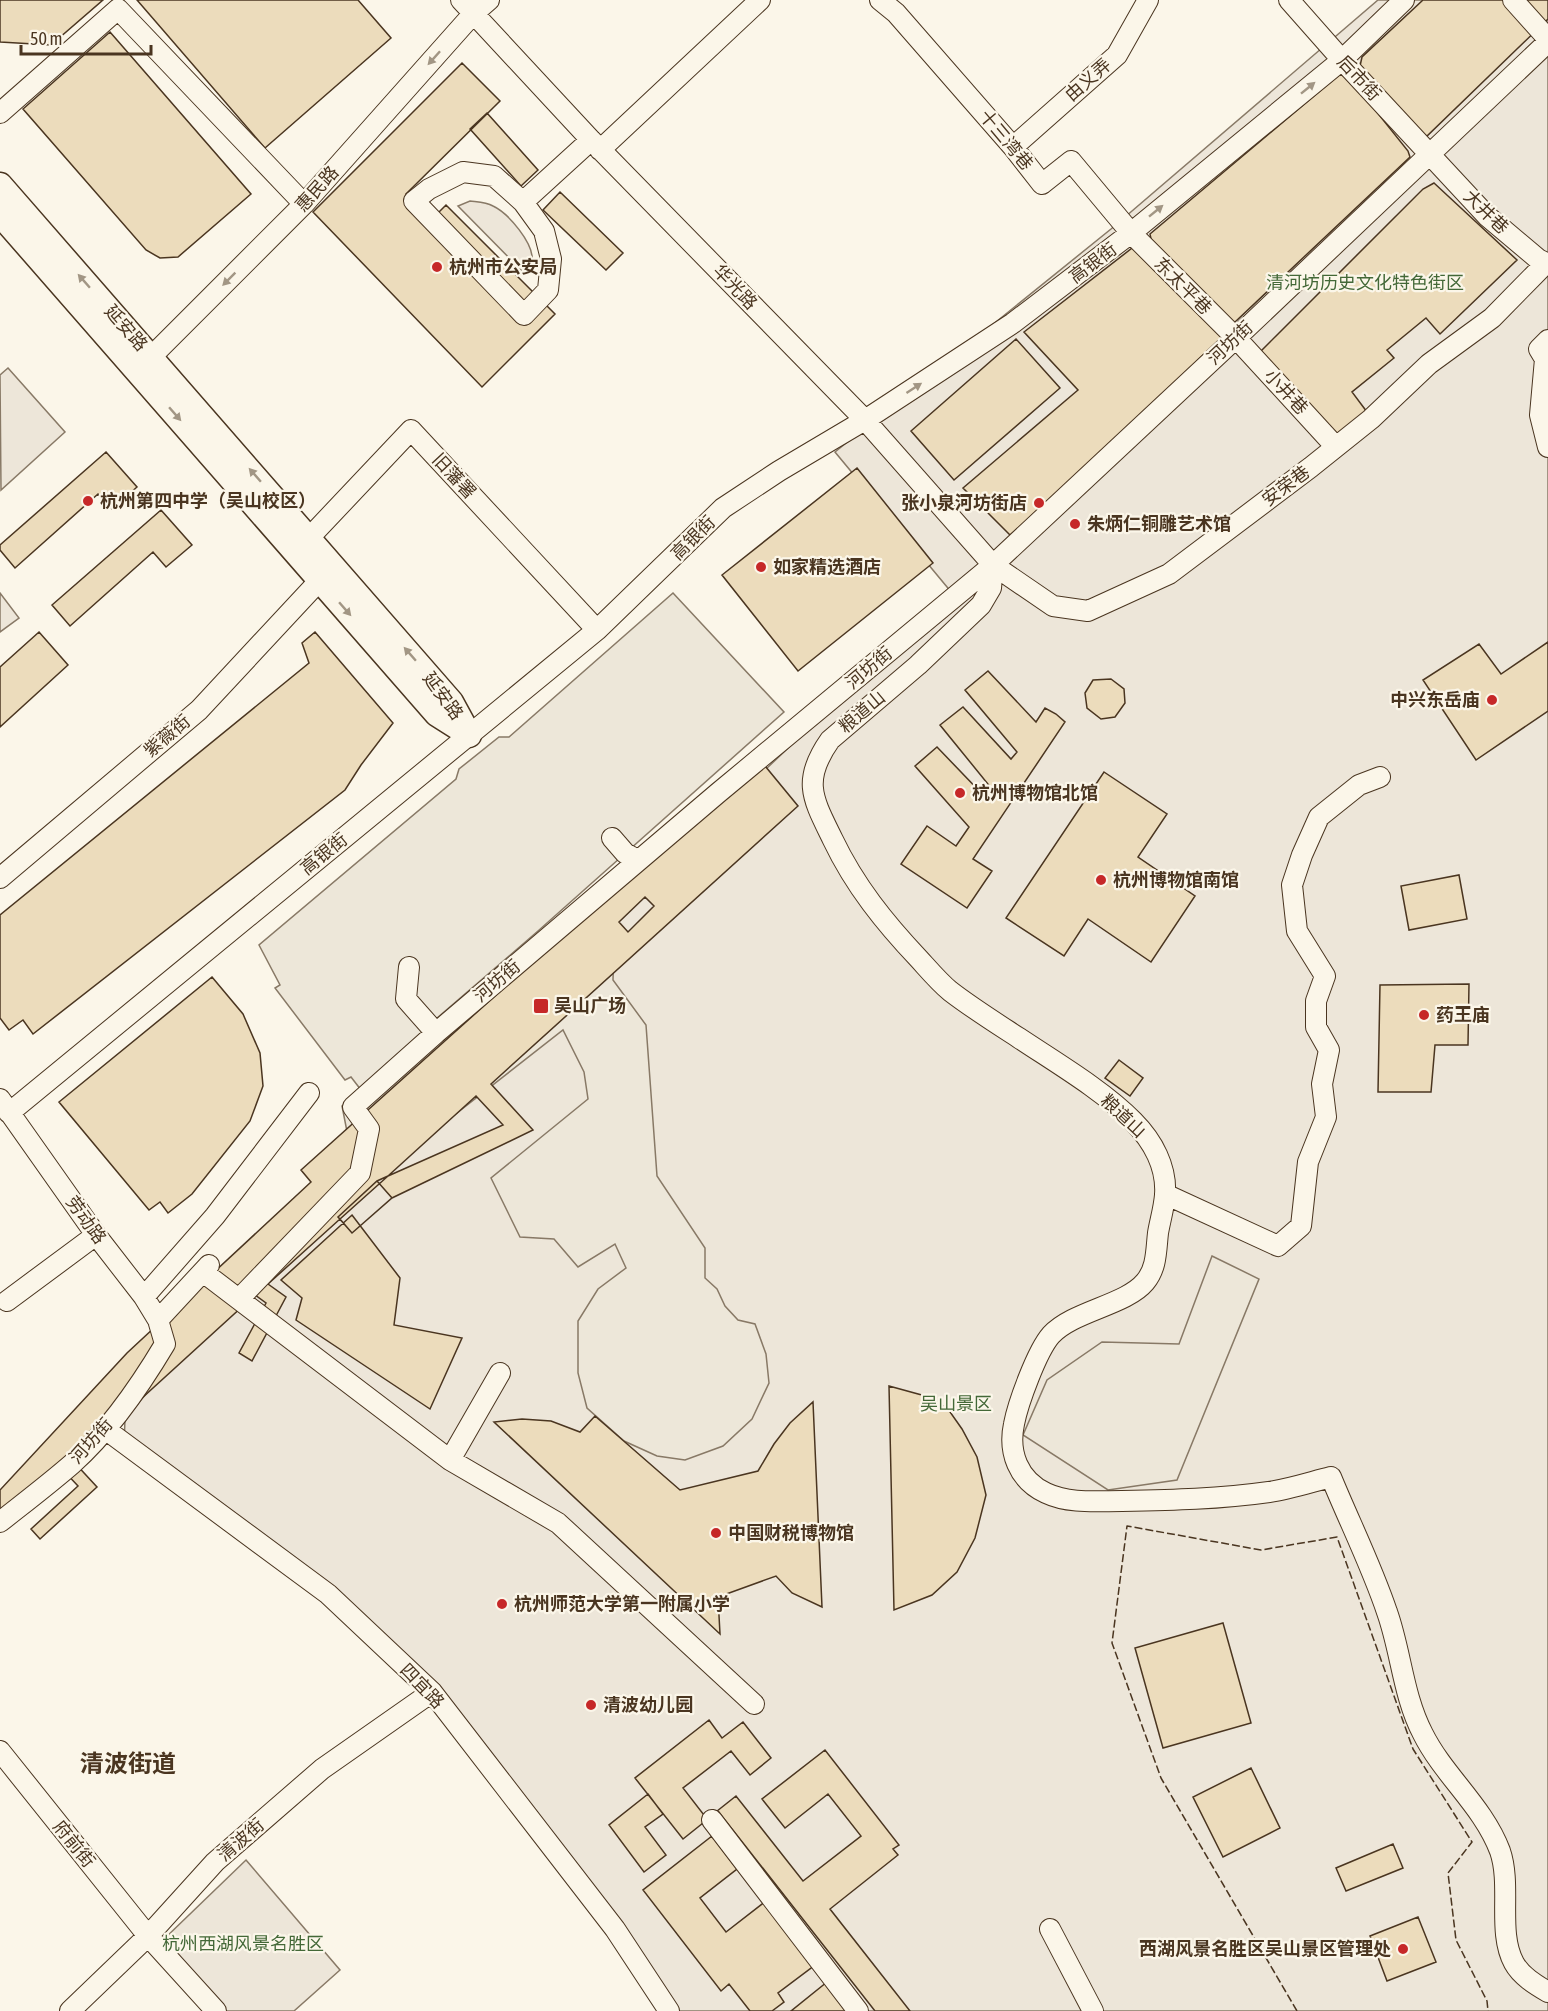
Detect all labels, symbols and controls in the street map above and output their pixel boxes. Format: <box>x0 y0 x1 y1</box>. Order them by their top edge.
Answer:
scale bar <box>21 18 152 56</box>
text: 50 m <box>30 28 62 49</box>
one-way arrow <box>428 50 441 65</box>
street label: 后市街 <box>1333 51 1385 105</box>
street label: 由义弄 <box>1060 54 1115 105</box>
one-way arrow <box>1300 83 1315 95</box>
street label: 十三湾巷 <box>975 105 1038 174</box>
street label: 惠民路 <box>291 162 342 216</box>
street label: 大井巷 <box>1460 185 1513 238</box>
one-way arrow <box>1148 205 1164 218</box>
street label: 高银街 <box>1065 238 1121 287</box>
street label: 东太平巷 <box>1150 253 1216 319</box>
place label: 杭州市公安局 <box>449 256 557 277</box>
marker: 杭州市公安局 <box>430 260 444 274</box>
street label: 华光路 <box>709 260 762 313</box>
one-way arrow <box>222 272 236 286</box>
park label: 清河坊历史文化特色街区 <box>1266 272 1464 293</box>
one-way arrow <box>78 274 91 289</box>
street label: 延安路 <box>101 300 152 355</box>
street label: 河坊街 <box>1203 317 1257 369</box>
street label: 小井巷 <box>1260 365 1312 419</box>
one-way arrow <box>906 383 922 394</box>
one-way arrow <box>169 406 182 422</box>
street label: 旧藩署 <box>428 449 480 503</box>
street label: 安荣巷 <box>1258 461 1314 510</box>
one-way arrow <box>248 467 261 483</box>
place label: 杭州第四中学（吴山校区） <box>100 490 316 511</box>
place label: 张小泉河坊街店 <box>901 492 1027 513</box>
marker: 杭州第四中学（吴山校区） <box>81 494 95 508</box>
marker: 张小泉河坊街店 <box>1032 496 1046 510</box>
street label: 高银街 <box>666 511 719 564</box>
place label: 朱炳仁铜雕艺术馆 <box>1087 513 1231 534</box>
marker: 朱炳仁铜雕艺术馆 <box>1068 517 1082 531</box>
place label: 如家精选酒店 <box>773 556 881 577</box>
marker: 如家精选酒店 <box>754 560 768 574</box>
one-way arrow <box>338 601 351 616</box>
street label: 河坊街 <box>841 642 896 693</box>
one-way arrow <box>404 647 417 662</box>
street label: 延安路 <box>419 668 468 724</box>
street label: 粮道山 <box>834 686 889 737</box>
place label: 中兴东岳庙 <box>1390 689 1480 710</box>
marker: 中兴东岳庙 <box>1485 693 1499 707</box>
street label: 紫薇街 <box>139 710 194 761</box>
place label: 杭州博物馆北馆 <box>972 782 1098 803</box>
marker: 杭州博物馆北馆 <box>953 786 967 800</box>
street label: 高银街 <box>296 828 351 879</box>
place label: 杭州博物馆南馆 <box>1113 869 1239 890</box>
marker: 杭州博物馆南馆 <box>1094 873 1108 887</box>
street label: 河坊街 <box>469 955 524 1006</box>
place label: 吴山广场 <box>554 995 626 1016</box>
marker: 吴山广场 <box>532 997 550 1015</box>
place label: 药王庙 <box>1436 1004 1490 1025</box>
marker: 药王庙 <box>1417 1008 1431 1022</box>
street label: 粮道山 <box>1096 1090 1150 1142</box>
street label: 劳动路 <box>62 1192 111 1248</box>
park label: 吴山景区 <box>920 1393 992 1414</box>
street label: 河坊街 <box>65 1414 116 1468</box>
place label: 中国财税博物馆 <box>728 1522 854 1543</box>
marker: 中国财税博物馆 <box>709 1526 723 1540</box>
place label: 杭州师范大学第一附属小学 <box>514 1593 730 1614</box>
marker: 杭州师范大学第一附属小学 <box>495 1597 509 1611</box>
street label: 四宜路 <box>396 1659 449 1712</box>
place label: 清波幼儿园 <box>603 1694 693 1715</box>
marker: 清波幼儿园 <box>584 1698 598 1712</box>
district label: 清波街道 <box>80 1750 176 1777</box>
street label: 清波街 <box>213 1814 268 1865</box>
street label: 府前街 <box>49 1816 100 1871</box>
park label: 杭州西湖风景名胜区 <box>162 1933 324 1954</box>
place label: 西湖风景名胜区吴山景区管理处 <box>1139 1938 1391 1959</box>
marker: 西湖风景名胜区吴山景区管理处 <box>1396 1942 1410 1956</box>

